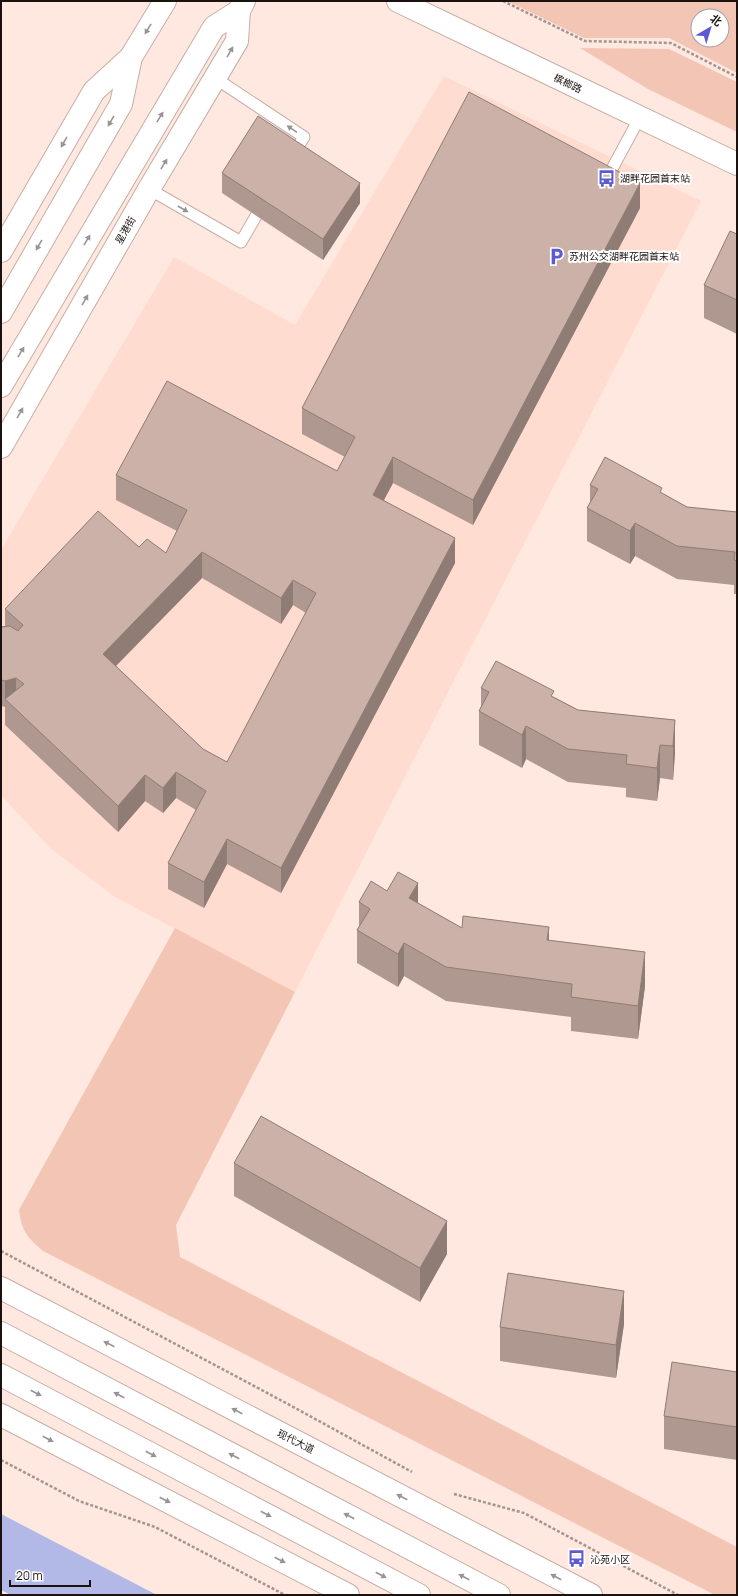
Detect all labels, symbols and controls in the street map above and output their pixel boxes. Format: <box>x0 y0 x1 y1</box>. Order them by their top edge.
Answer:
north arrow <box>690 8 730 48</box>
text: 北 <box>708 10 725 29</box>
one-way arrow <box>145 23 152 35</box>
one-way arrow <box>227 46 234 58</box>
street label: 槟榔路 <box>551 70 585 96</box>
one-way arrow <box>157 111 164 123</box>
one-way arrow <box>108 115 115 127</box>
one-way arrow <box>287 125 297 133</box>
one-way arrow <box>61 136 68 148</box>
one-way arrow <box>161 158 168 170</box>
bus stop icon: 湖畔花园首末站 <box>597 168 617 188</box>
place label: 湖畔花园首末站 <box>620 171 690 185</box>
one-way arrow <box>177 205 189 212</box>
street label: 星港街 <box>111 214 139 246</box>
one-way arrow <box>84 234 91 246</box>
one-way arrow <box>36 239 43 251</box>
parking icon: 苏州公交湖畔花园首末站 <box>546 246 566 266</box>
place label: 苏州公交湖畔花园首末站 <box>569 249 679 263</box>
one-way arrow <box>82 294 89 306</box>
one-way arrow <box>17 346 24 358</box>
one-way arrow <box>17 407 24 419</box>
one-way arrow <box>103 1341 115 1347</box>
one-way arrow <box>30 1390 41 1396</box>
one-way arrow <box>114 1392 125 1398</box>
one-way arrow <box>231 1407 243 1414</box>
street label: 现代大道 <box>275 1426 317 1456</box>
one-way arrow <box>42 1436 54 1442</box>
one-way arrow <box>145 1450 156 1457</box>
one-way arrow <box>229 1452 240 1459</box>
one-way arrow <box>396 1493 408 1500</box>
one-way arrow <box>159 1496 170 1503</box>
one-way arrow <box>260 1511 271 1518</box>
one-way arrow <box>344 1513 355 1519</box>
bus stop icon: 沁苑小区 <box>567 1549 587 1569</box>
place label: 沁苑小区 <box>590 1552 630 1566</box>
one-way arrow <box>274 1556 286 1563</box>
scale bar <box>10 1562 90 1588</box>
text: 20 m <box>16 1567 43 1584</box>
one-way arrow <box>375 1572 386 1578</box>
one-way arrow <box>459 1574 470 1580</box>
one-way arrow <box>550 1574 562 1580</box>

